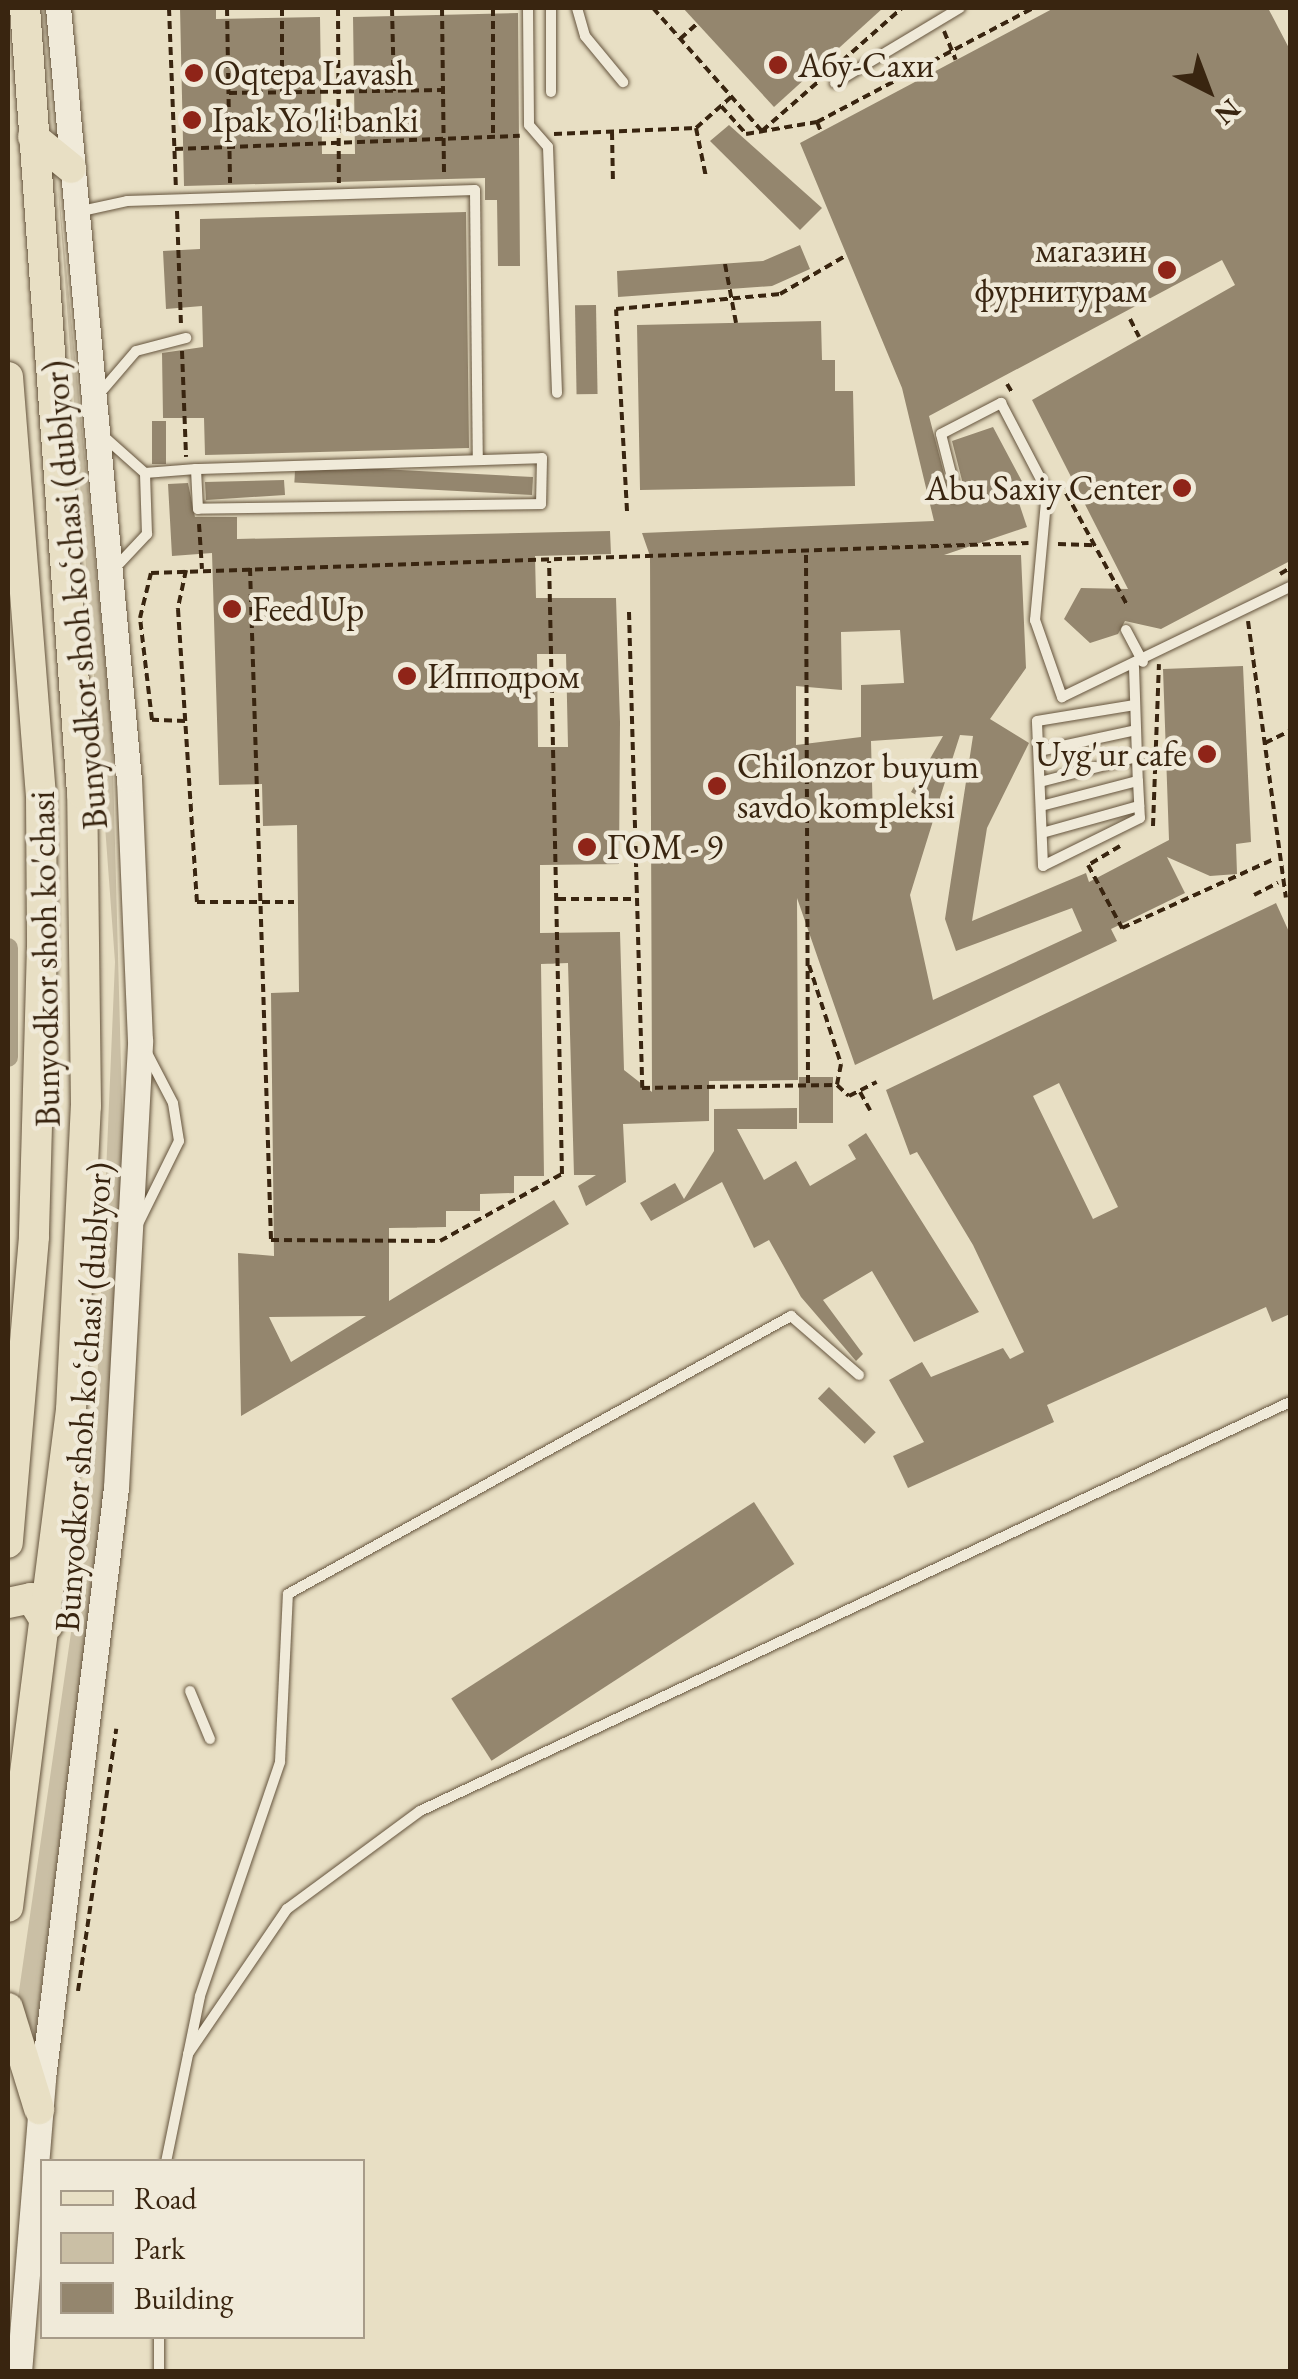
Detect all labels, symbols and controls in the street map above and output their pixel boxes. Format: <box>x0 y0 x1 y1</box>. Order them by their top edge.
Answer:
north arrow <box>1158 40 1258 140</box>
place label: Абу-Сахи <box>798 44 934 86</box>
place label: Oqtepa Lavash <box>214 52 414 94</box>
marker: Абу-Сахи <box>767 54 789 76</box>
marker: Oqtepa Lavash <box>183 62 205 84</box>
text: N <box>1208 91 1249 133</box>
place label: Ipak Yo'li banki <box>212 99 419 141</box>
marker: Ipak Yo'li banki <box>181 109 203 131</box>
place label: магазин фурнитурам <box>974 229 1147 311</box>
marker: магазин фурнитурам <box>1156 259 1178 281</box>
street label: Bunyodkor shoh koʻchasi (dublyor) <box>34 359 116 831</box>
place label: Abu Saxiy Center <box>925 467 1162 509</box>
marker: Abu Saxiy Center <box>1171 477 1193 499</box>
place label: Feed Up <box>252 588 364 630</box>
marker: Feed Up <box>221 598 243 620</box>
place label: Ипподром <box>427 655 580 697</box>
marker: Ипподром <box>396 665 418 687</box>
place label: Uyg'ur cafe <box>1035 733 1187 775</box>
marker: Uyg'ur cafe <box>1196 743 1218 765</box>
place label: Chilonzor buyum savdo kompleksi <box>737 745 979 827</box>
marker: Chilonzor buyum savdo kompleksi <box>706 775 728 797</box>
street label: Bunyodkor shoh ko'chasi <box>21 791 69 1127</box>
place label: ГОМ - 9 <box>607 826 723 868</box>
marker: ГОМ - 9 <box>576 836 598 858</box>
street label: Bunyodkor shoh koʻchasi (dublyor) <box>46 1161 120 1633</box>
legend <box>40 2159 365 2339</box>
text: Road <box>134 2179 197 2218</box>
text: Park <box>134 2229 185 2268</box>
text: Building <box>134 2279 233 2318</box>

